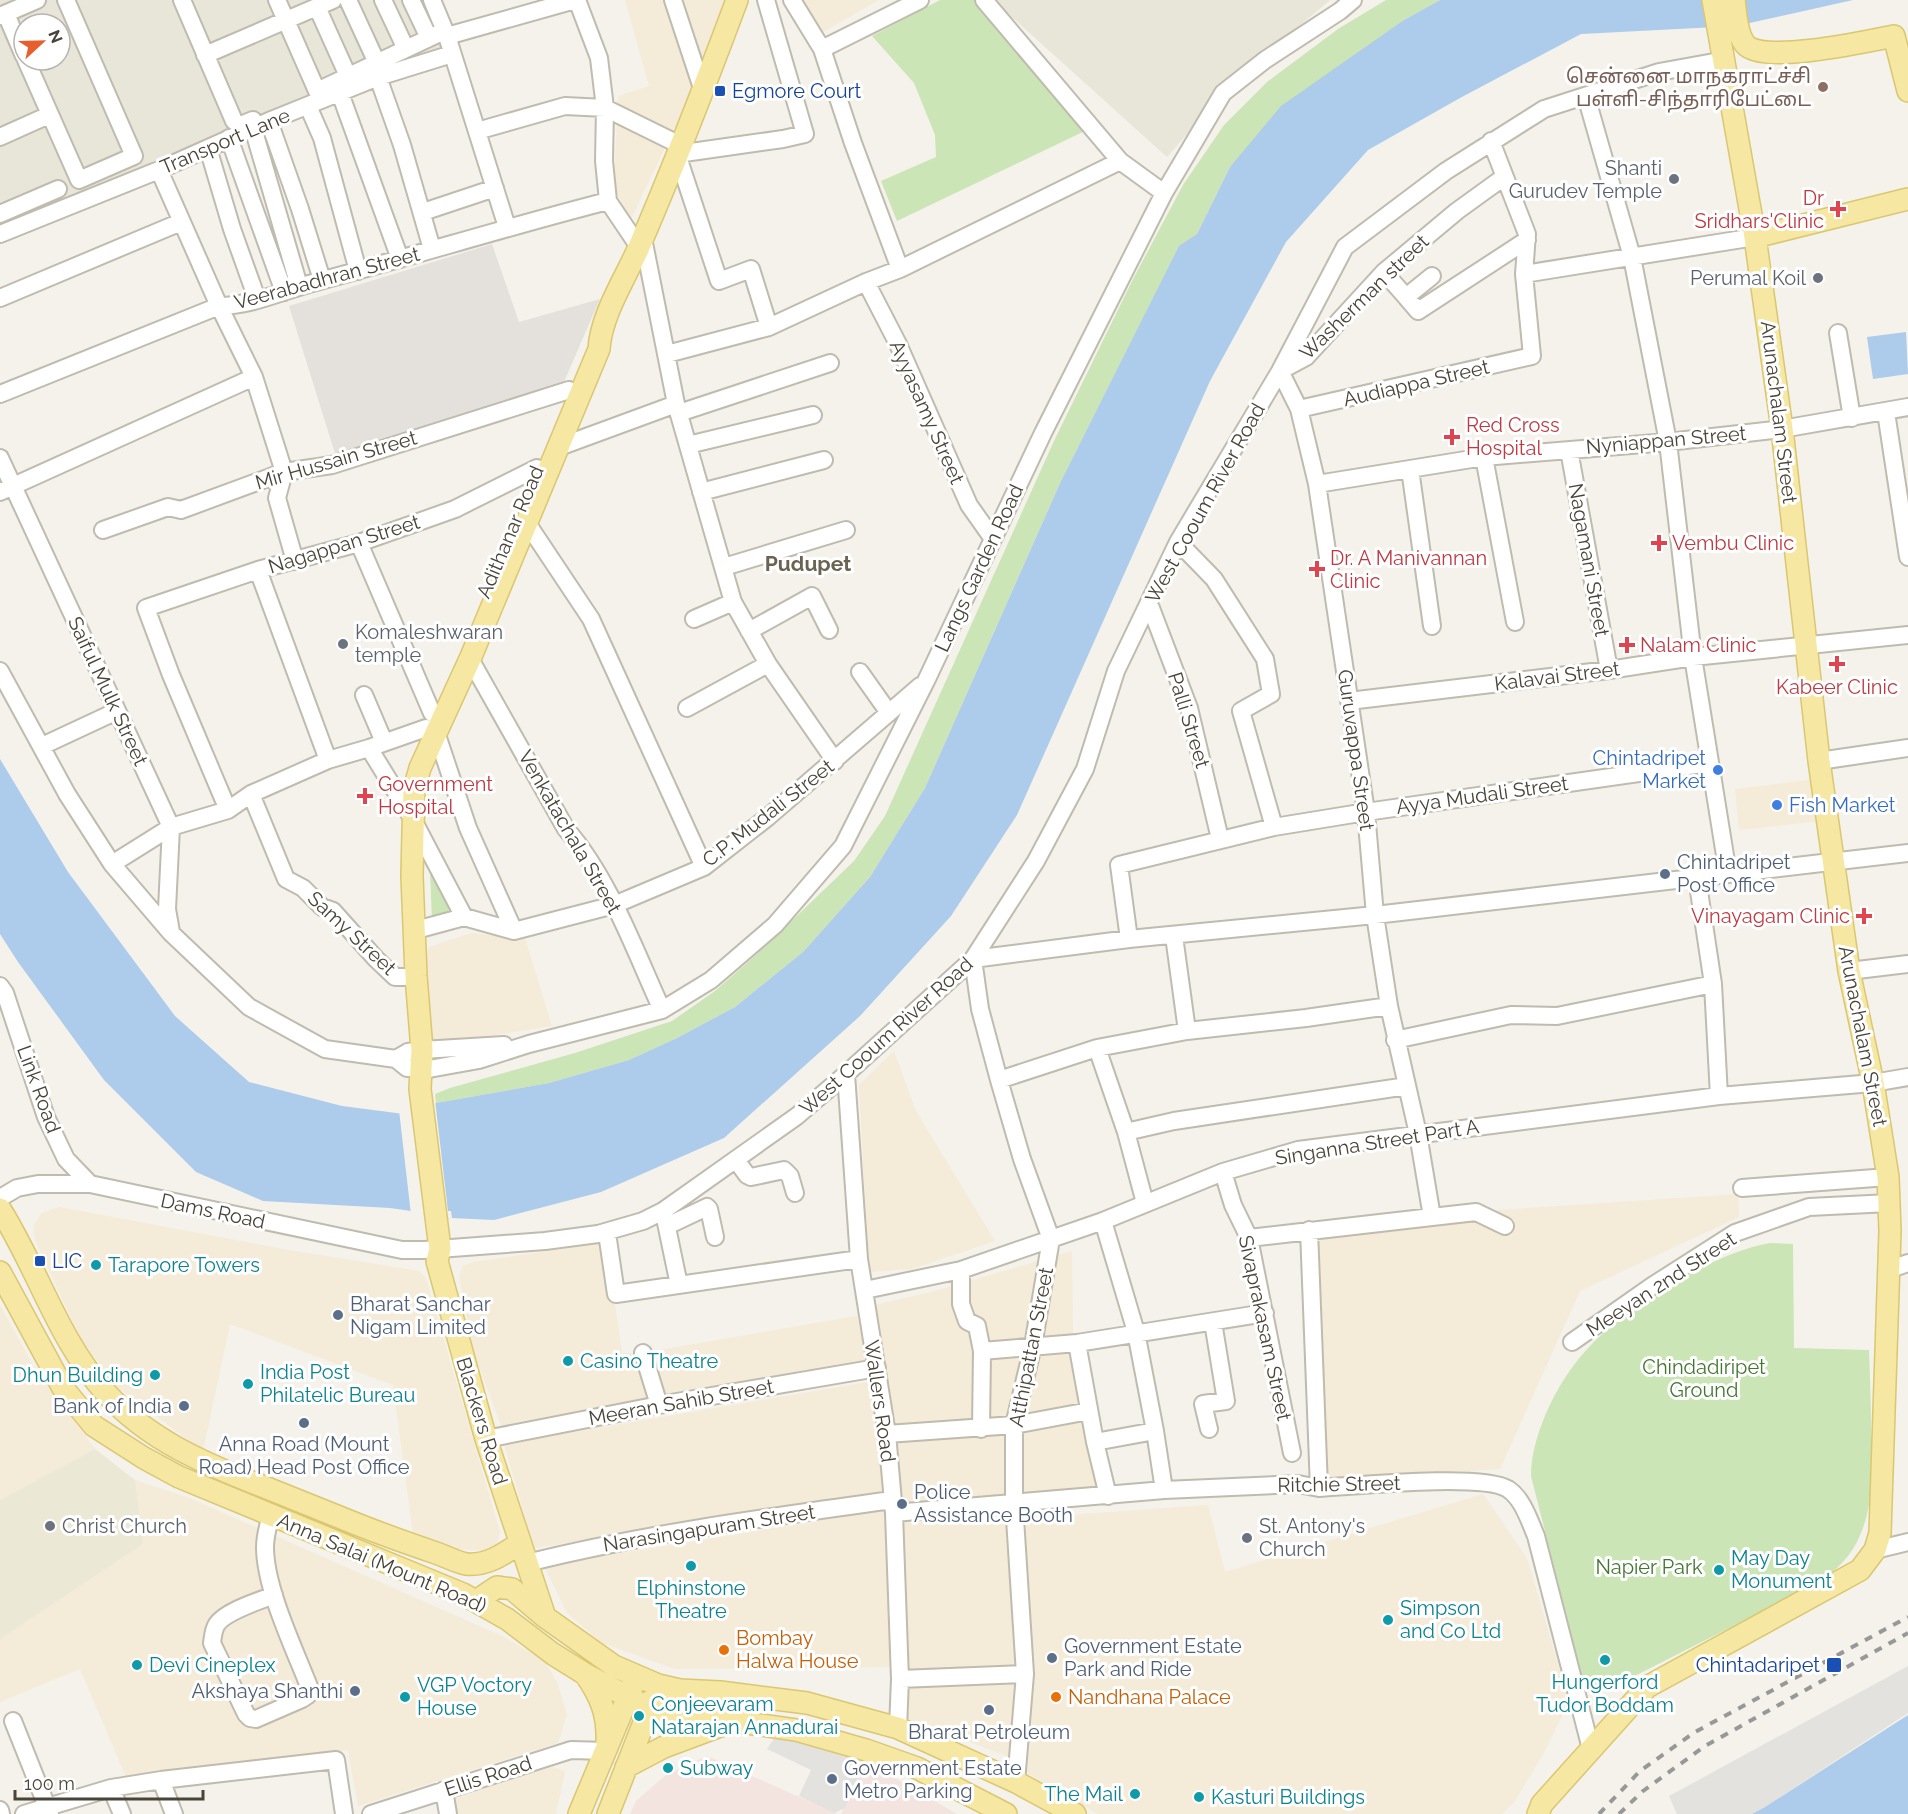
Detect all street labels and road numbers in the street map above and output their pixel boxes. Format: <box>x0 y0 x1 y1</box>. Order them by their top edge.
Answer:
street label: Transport Lane <box>157 103 294 179</box>
street label: Washerman street <box>1295 229 1434 365</box>
street label: Veerabadhran Street <box>232 242 423 314</box>
street label: Arunachalam Street <box>1756 319 1802 505</box>
street label: Ayyasamy Street <box>885 336 970 488</box>
street label: Audiappa Street <box>1341 354 1492 411</box>
street label: West Cooum River Road <box>1140 399 1270 607</box>
street label: Nyniappan Street <box>1585 421 1748 459</box>
street label: Mir Hussain Street <box>252 425 420 495</box>
street label: Adithanar Road <box>471 462 549 602</box>
street label: Langs Garden Road <box>930 480 1028 656</box>
street label: Nagamani Street <box>1564 481 1614 639</box>
street label: Nagappan Street <box>265 509 423 578</box>
street label: Saiful Mulk Street <box>63 613 153 770</box>
street label: Kalavai Street <box>1493 656 1621 696</box>
street label: Guruvappa Street <box>1333 668 1379 832</box>
street label: Palli Street <box>1163 669 1215 771</box>
street label: Venkatachala Street <box>513 746 627 918</box>
street label: C.P. Mudali Street <box>698 754 839 872</box>
street label: Ayya Mudali Street <box>1395 771 1570 819</box>
street label: Samy Street <box>303 886 401 980</box>
street label: Arunachalam Street <box>1834 944 1892 1129</box>
street label: West Cooum River Road <box>794 952 978 1120</box>
street label: Link Road <box>12 1042 66 1136</box>
street label: Singanna Street Part A <box>1273 1114 1481 1170</box>
street label: Dams Road <box>159 1188 267 1234</box>
street label: Meeyan 2nd Street <box>1582 1226 1741 1341</box>
street label: Sivaprakasam Street <box>1234 1233 1296 1423</box>
street label: Atthipattan Street <box>1004 1265 1058 1429</box>
street label: Wallers Road <box>860 1338 900 1464</box>
street label: Blackers Road <box>451 1354 513 1488</box>
street label: Meeran Sahib Street <box>587 1374 776 1430</box>
street label: Ritchie Street <box>1277 1471 1401 1497</box>
street label: Narasingapuram Street <box>601 1499 817 1557</box>
street label: Anna Salai (Mount Road) <box>274 1508 490 1618</box>
street label: Ellis Road <box>441 1751 535 1801</box>

